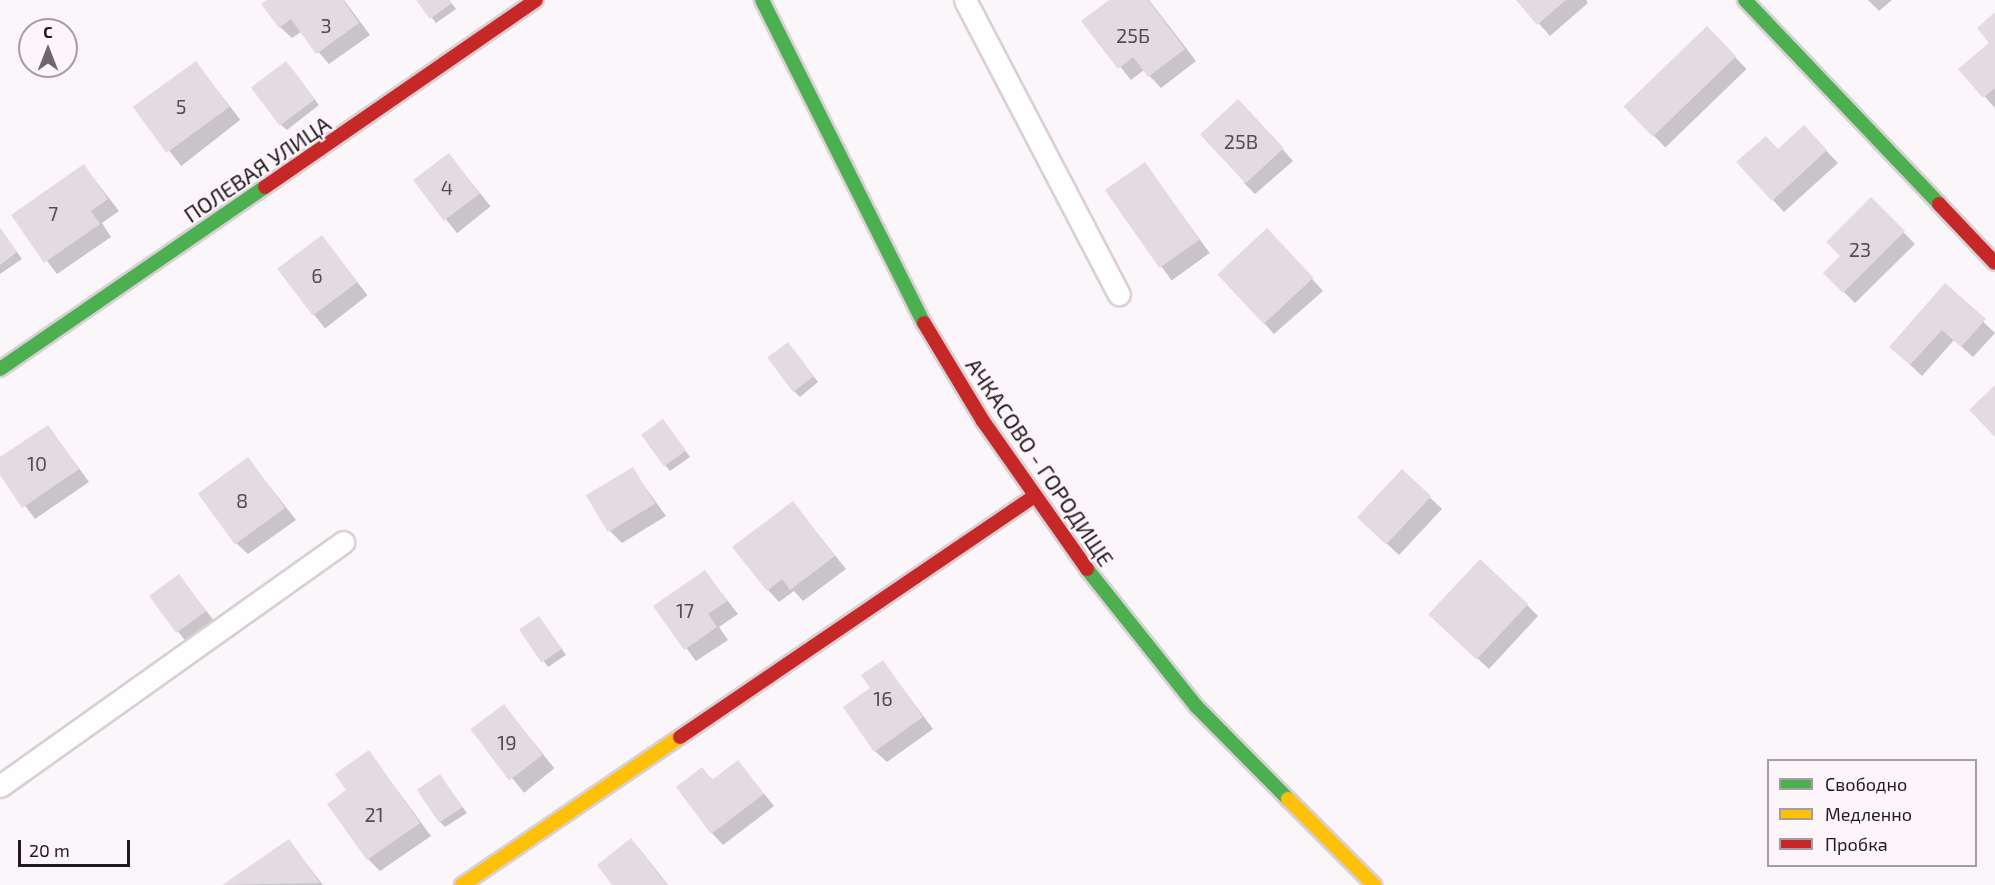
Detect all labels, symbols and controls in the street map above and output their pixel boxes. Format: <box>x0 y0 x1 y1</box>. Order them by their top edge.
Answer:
house number: 3 <box>320 13 332 37</box>
north arrow <box>18 18 78 78</box>
text: С <box>43 22 53 41</box>
house number: 25Б <box>1116 23 1150 47</box>
house number: 5 <box>176 94 186 118</box>
street label: ПОЛЕВАЯ УЛИЦА <box>179 110 335 228</box>
house number: 25В <box>1224 129 1258 153</box>
house number: 4 <box>441 175 453 199</box>
house number: 7 <box>48 201 58 225</box>
house number: 23 <box>1849 237 1871 261</box>
house number: 6 <box>311 263 323 287</box>
street label: АЧКАСОВО - ГОРОДИЩЕ <box>960 353 1120 571</box>
house number: 10 <box>27 451 47 475</box>
house number: 8 <box>236 488 248 512</box>
house number: 17 <box>676 598 694 622</box>
house number: 16 <box>873 686 893 710</box>
house number: 19 <box>497 730 517 754</box>
legend <box>1767 759 1977 867</box>
text: Свободно <box>1825 773 1907 795</box>
house number: 21 <box>364 802 384 826</box>
text: Медленно <box>1825 803 1912 825</box>
scale bar <box>21 828 134 866</box>
text: Пробка <box>1825 833 1888 855</box>
text: 20 m <box>29 839 70 861</box>

